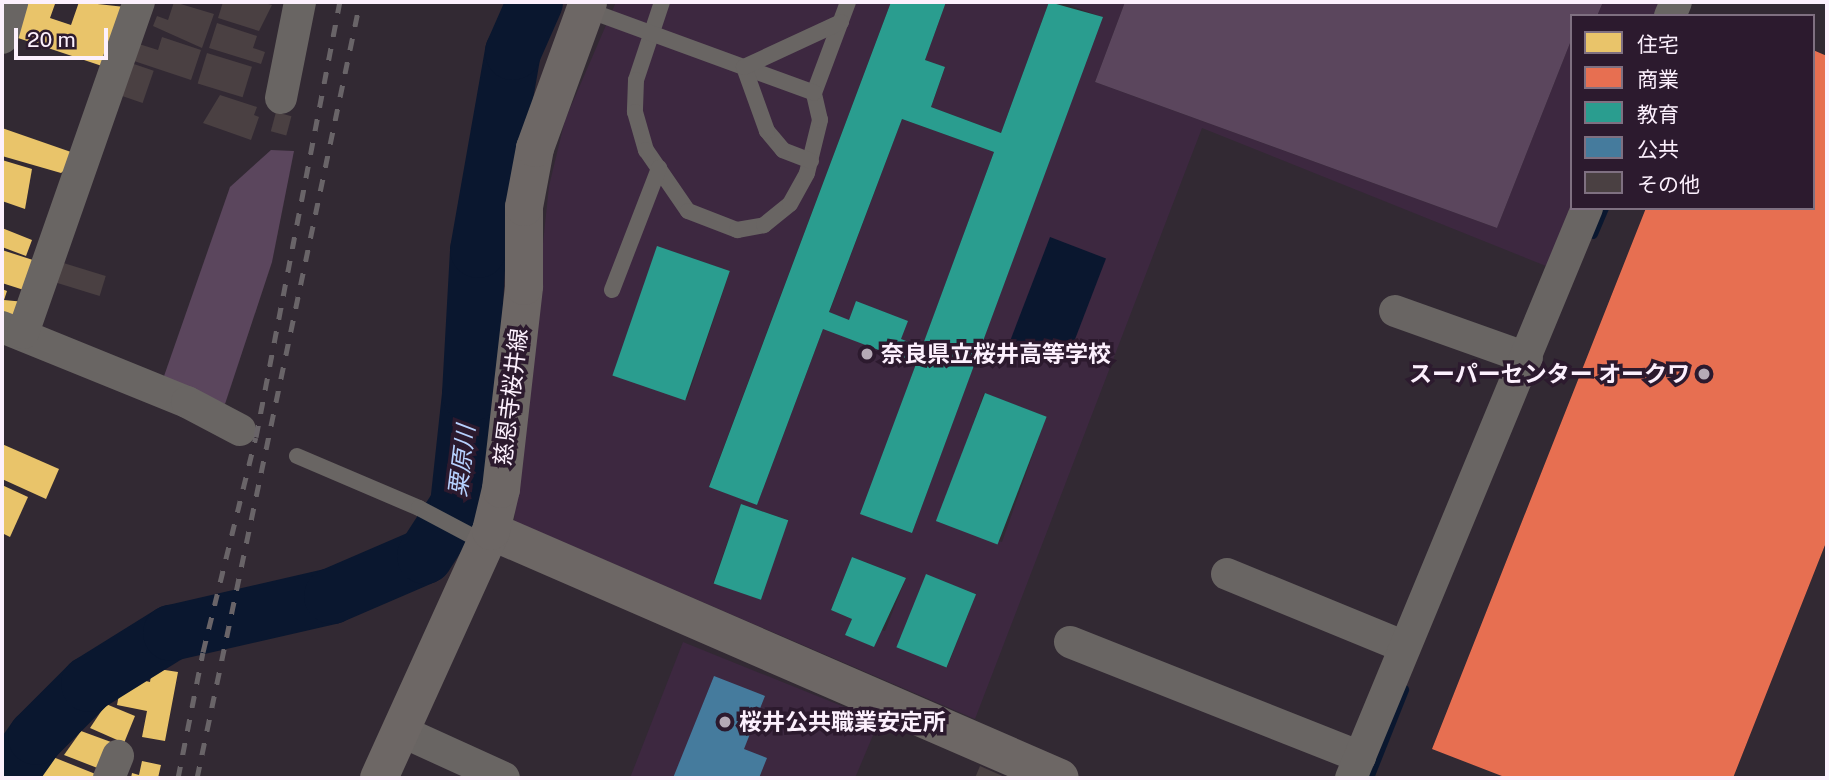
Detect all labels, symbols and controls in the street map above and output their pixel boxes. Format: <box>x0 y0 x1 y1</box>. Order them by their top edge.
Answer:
scale bar <box>18 14 112 58</box>
legend <box>1570 14 1815 210</box>
text: 20 m <box>27 27 76 52</box>
text: 住宅 <box>1637 32 1679 57</box>
text: 商業 <box>1637 67 1679 92</box>
text: 教育 <box>1637 102 1679 127</box>
text: 公共 <box>1637 137 1679 162</box>
text: その他 <box>1637 172 1700 197</box>
street label: 慈恩寺桜井線 <box>489 327 533 467</box>
place label: 奈良県立桜井高等学校 <box>881 340 1111 368</box>
marker: 奈良県立桜井高等学校 <box>859 346 875 362</box>
place label: スーパーセンター オークワ <box>1409 360 1690 388</box>
marker: スーパーセンター オークワ <box>1696 366 1712 382</box>
water label: 粟原川 <box>443 424 481 498</box>
place label: 桜井公共職業安定所 <box>739 708 946 736</box>
marker: 桜井公共職業安定所 <box>717 714 733 730</box>

